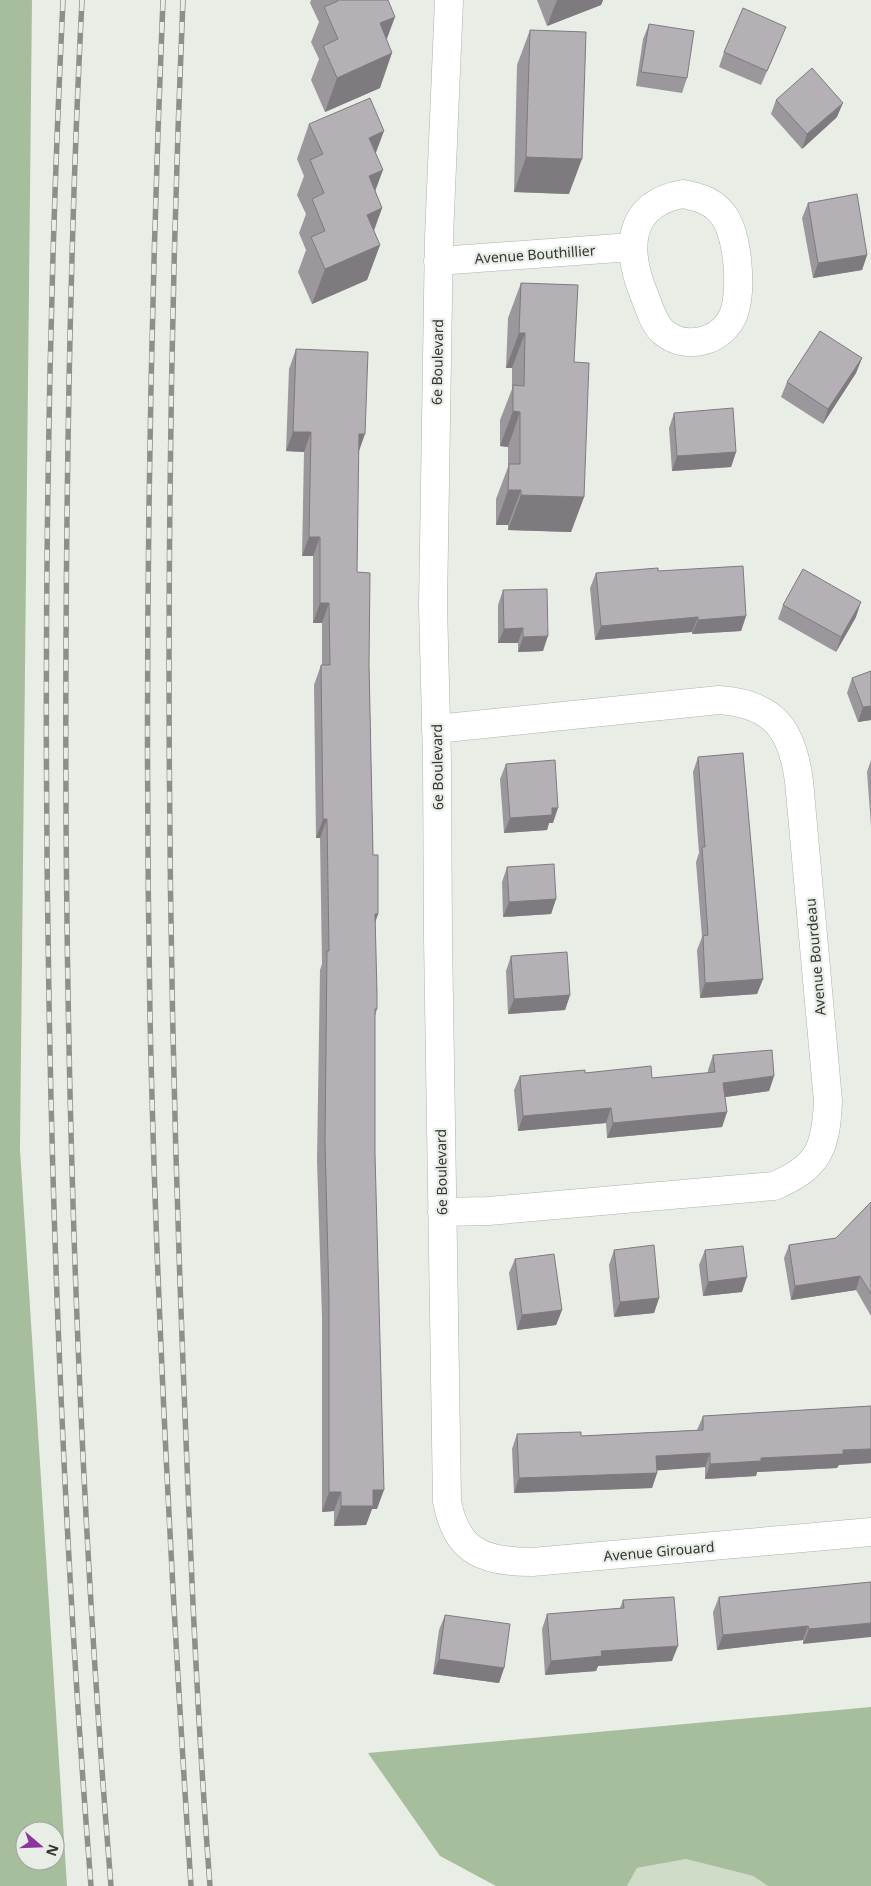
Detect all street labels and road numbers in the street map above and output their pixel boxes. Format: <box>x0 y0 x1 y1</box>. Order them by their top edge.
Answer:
street label: Avenue Bouthillier <box>474 240 596 268</box>
street label: 6e Boulevard <box>427 319 447 405</box>
street label: 6e Boulevard <box>427 724 447 810</box>
street label: Avenue Bourdeau <box>800 898 830 1016</box>
street label: 6e Boulevard <box>431 1129 451 1215</box>
street label: Avenue Girouard <box>603 1537 715 1565</box>

